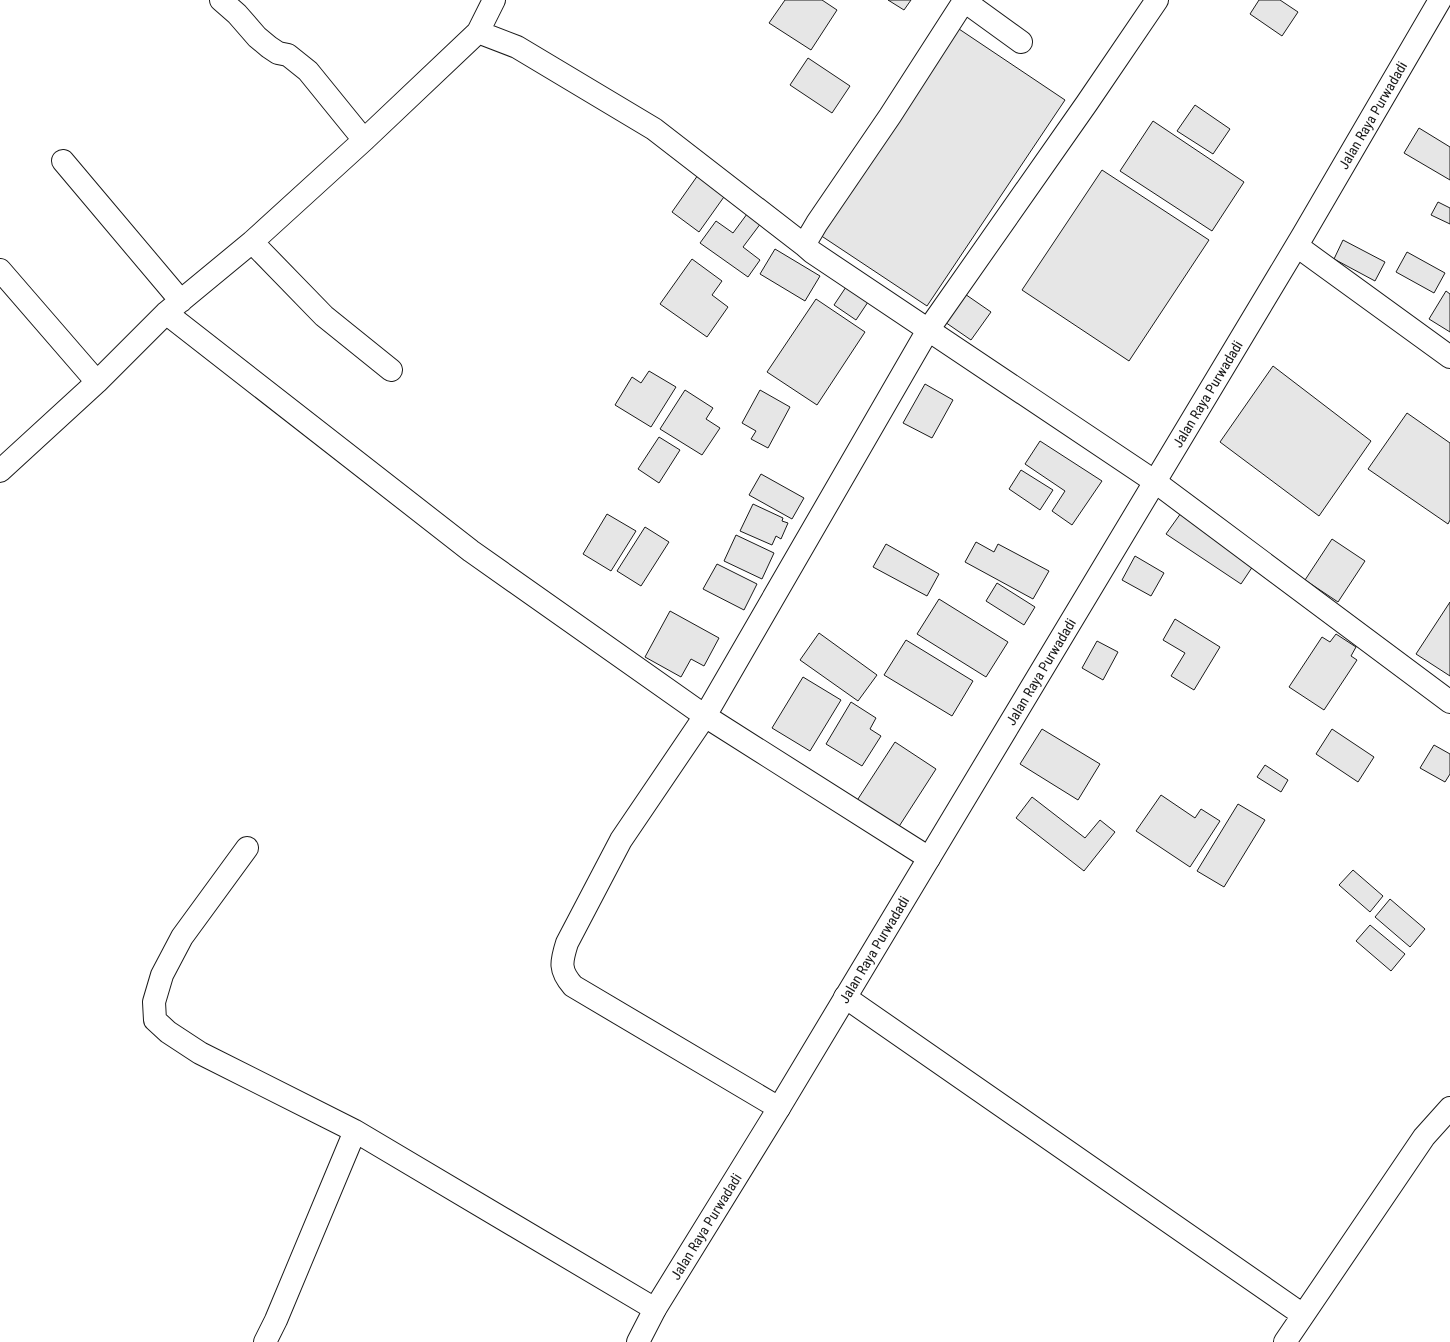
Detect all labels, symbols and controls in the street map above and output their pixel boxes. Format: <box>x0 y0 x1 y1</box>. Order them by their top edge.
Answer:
street label: Jalan Raya Purwadadi <box>1335 59 1410 172</box>
street label: Jalan Raya Purwadadi <box>1169 338 1246 450</box>
street label: Jalan Raya Purwadadi <box>1003 616 1079 728</box>
street label: Jalan Raya Purwadadi <box>836 893 912 1006</box>
street label: Jalan Raya Purwadadi <box>667 1171 745 1283</box>

